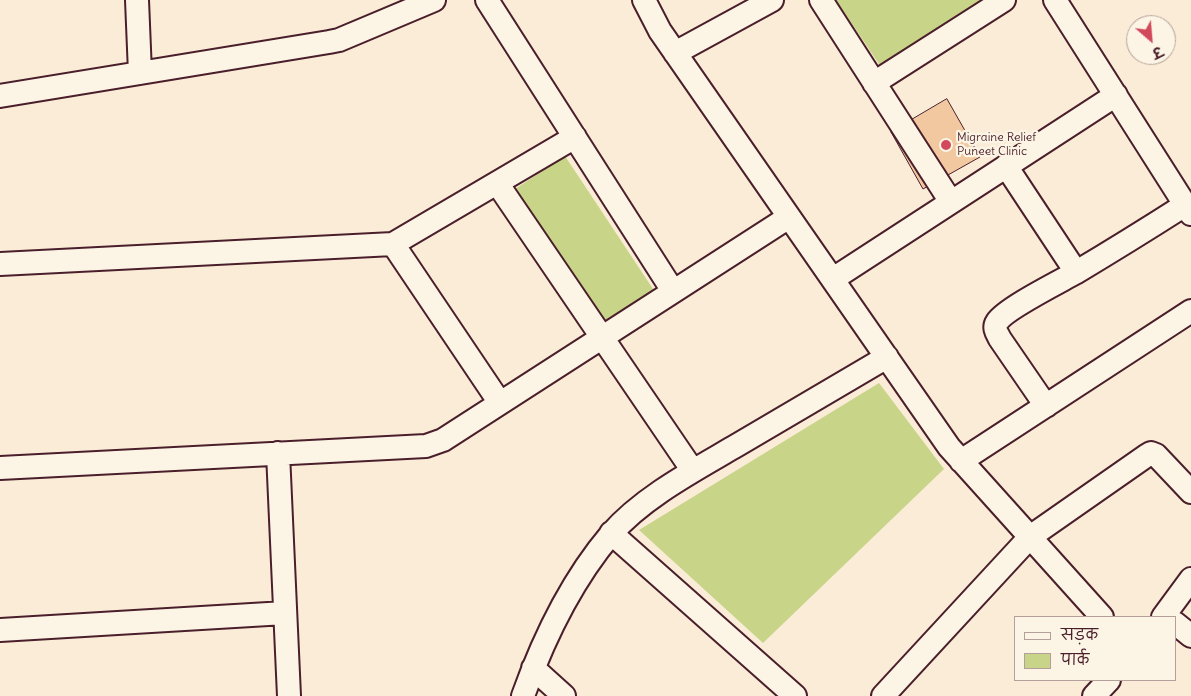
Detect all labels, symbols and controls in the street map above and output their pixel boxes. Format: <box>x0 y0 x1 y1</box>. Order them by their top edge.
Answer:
north arrow <box>1126 15 1176 65</box>
text: उ <box>1149 42 1166 63</box>
place label: Migraine Relief Puneet Clinic <box>957 131 1036 159</box>
marker: Migraine Relief Puneet Clinic <box>939 138 953 152</box>
legend <box>1014 616 1176 681</box>
text: सड़क <box>1061 625 1098 644</box>
text: पार्क <box>1061 650 1089 669</box>

